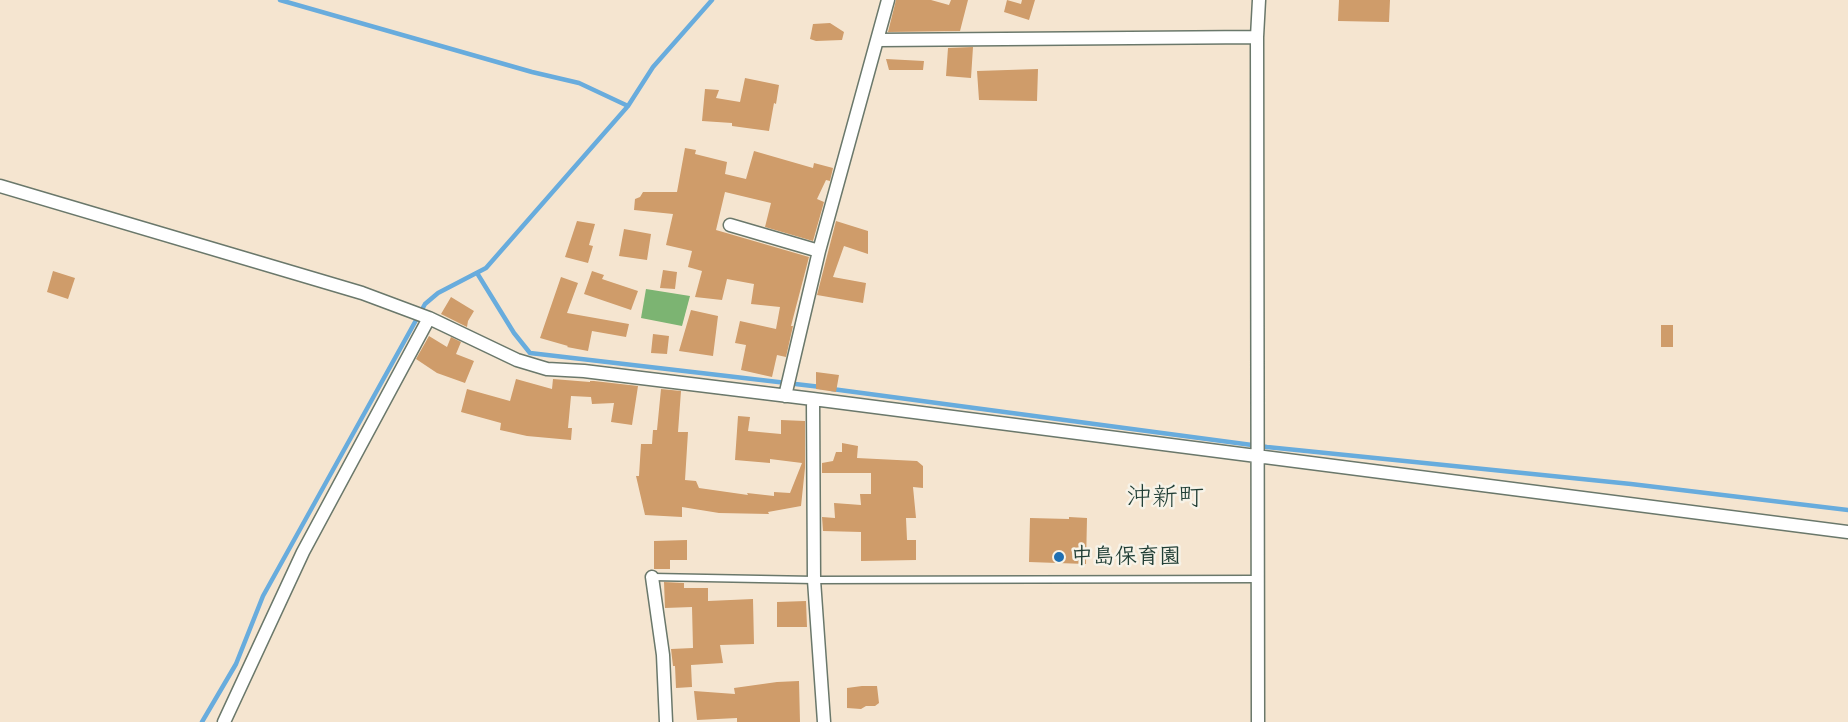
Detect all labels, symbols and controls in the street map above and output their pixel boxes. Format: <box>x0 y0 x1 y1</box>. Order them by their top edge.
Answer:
district label: 沖新町 <box>1126 482 1204 514</box>
place label: 中島保育園 <box>1071 544 1181 570</box>
marker: 中島保育園 <box>1052 550 1066 564</box>

